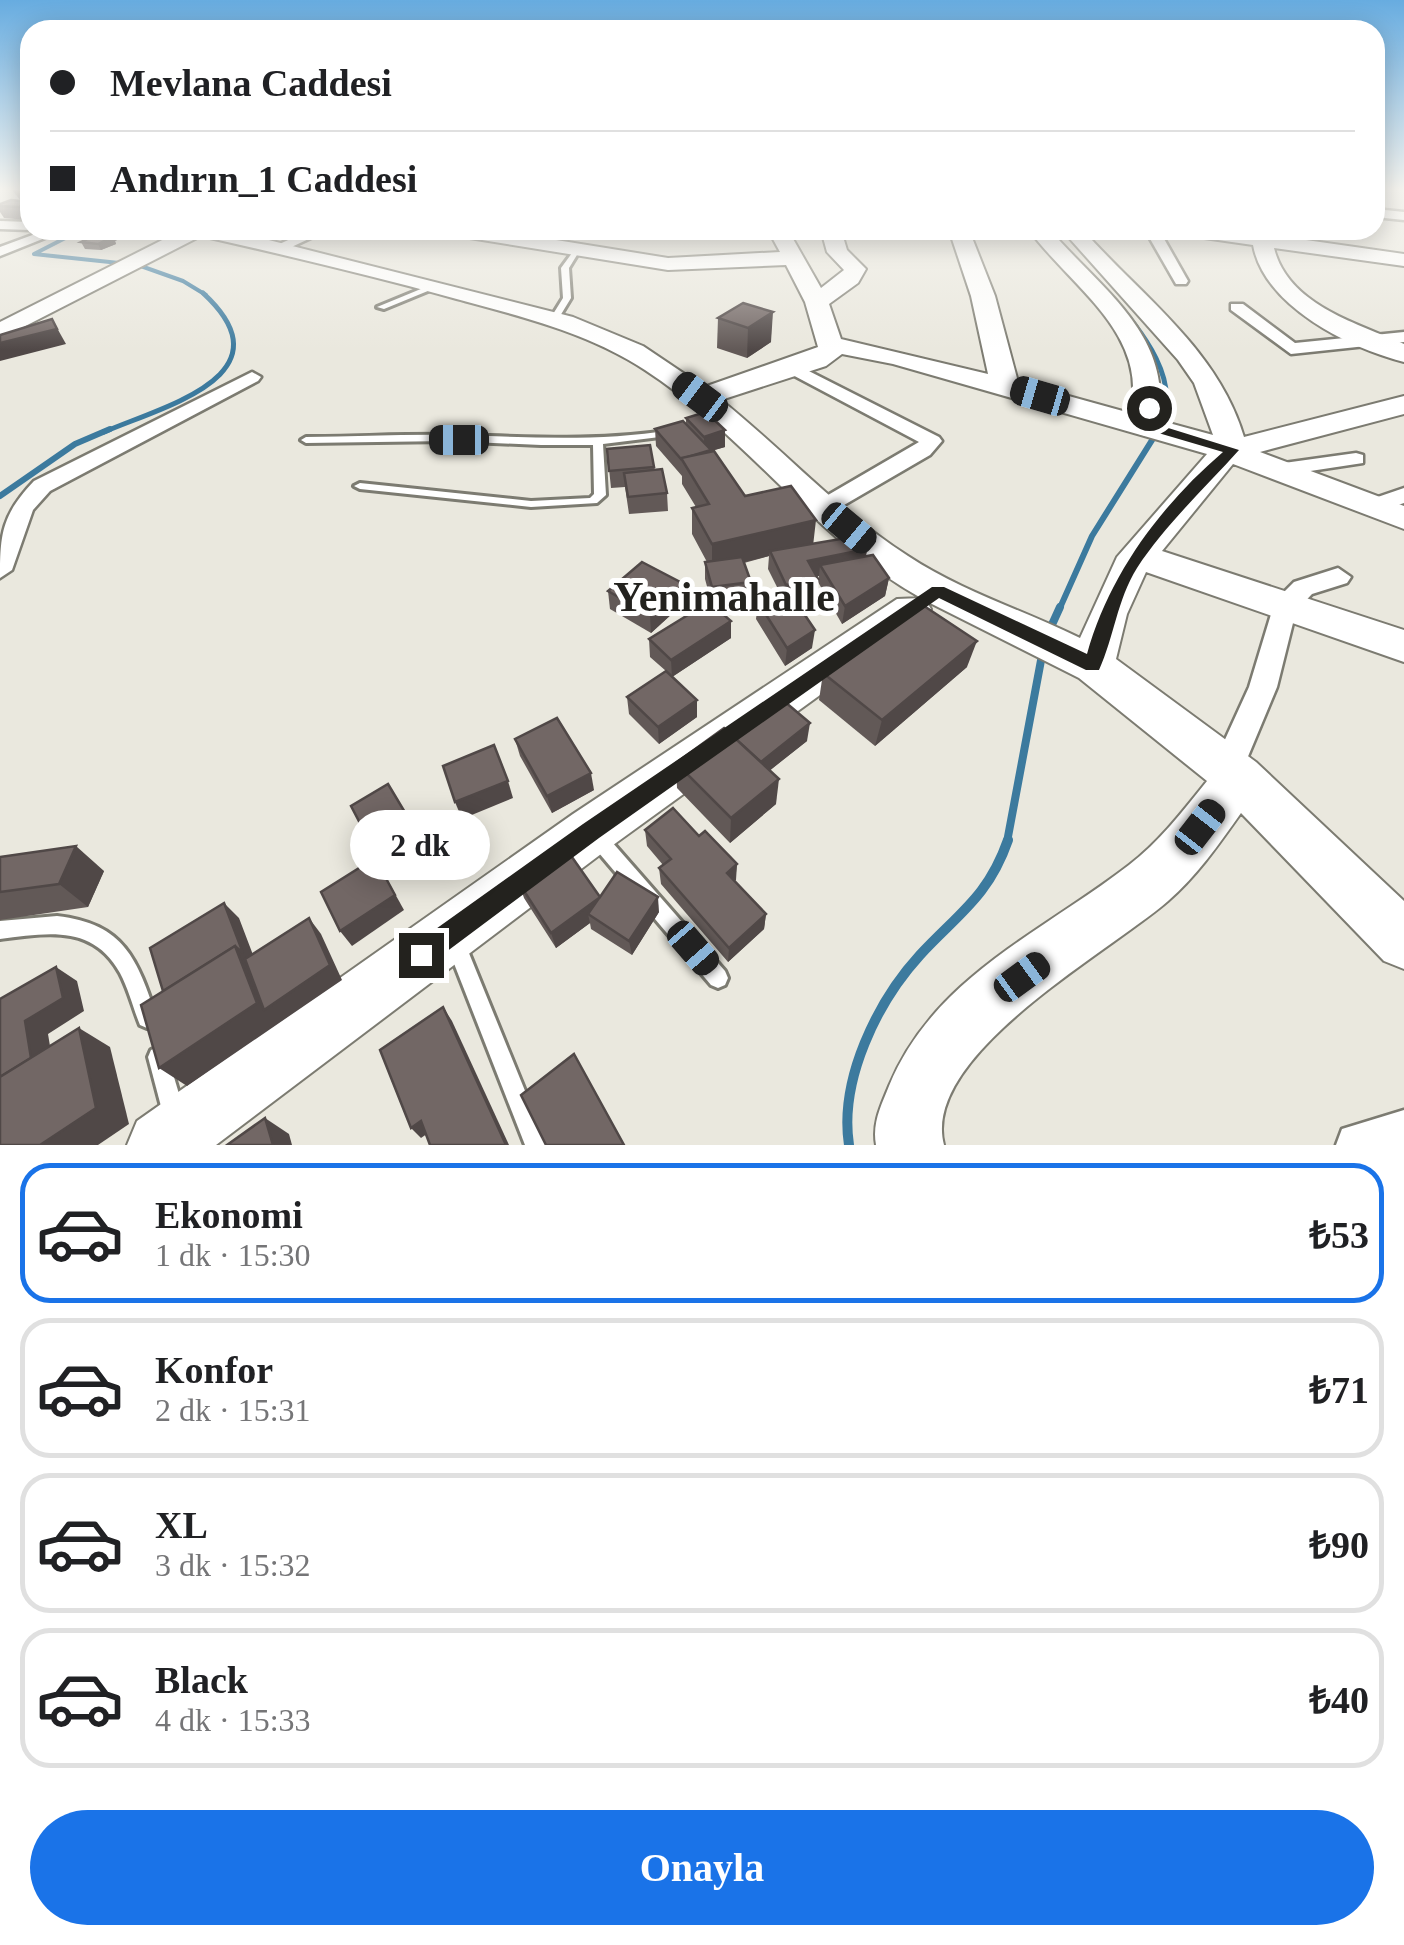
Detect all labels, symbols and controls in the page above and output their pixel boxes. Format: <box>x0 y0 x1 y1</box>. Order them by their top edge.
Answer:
text: Mevlana Caddesi <box>110 62 392 104</box>
text: Andırın_1 Caddesi <box>110 158 417 200</box>
car <box>667 367 733 427</box>
car <box>1007 373 1073 419</box>
route start <box>1127 386 1172 431</box>
car <box>429 425 489 455</box>
car <box>816 497 882 559</box>
district label: Yenimahalle <box>613 574 835 620</box>
car <box>1170 794 1230 860</box>
callout: 2 dk <box>351 810 491 880</box>
text: 2 dk <box>390 827 450 863</box>
car <box>662 916 724 980</box>
route end <box>399 933 444 978</box>
car <box>989 947 1055 1007</box>
icon: car <box>35 1188 125 1278</box>
text: Ekonomi <box>155 1194 303 1236</box>
text: ₺53 <box>1309 1214 1369 1256</box>
text: 1 dk · 15:30 <box>155 1237 311 1273</box>
icon: car <box>35 1343 125 1433</box>
text: Konfor <box>155 1349 273 1391</box>
text: ₺71 <box>1309 1369 1369 1411</box>
text: 2 dk · 15:31 <box>155 1392 311 1428</box>
icon: car <box>35 1498 125 1588</box>
text: XL <box>155 1504 208 1546</box>
text: ₺90 <box>1309 1524 1369 1566</box>
text: 3 dk · 15:32 <box>155 1547 311 1583</box>
icon: car <box>35 1653 125 1743</box>
text: Black <box>155 1659 248 1701</box>
text: ₺40 <box>1309 1679 1369 1721</box>
text: 4 dk · 15:33 <box>155 1702 311 1738</box>
button: Onayla <box>30 1810 1374 1925</box>

